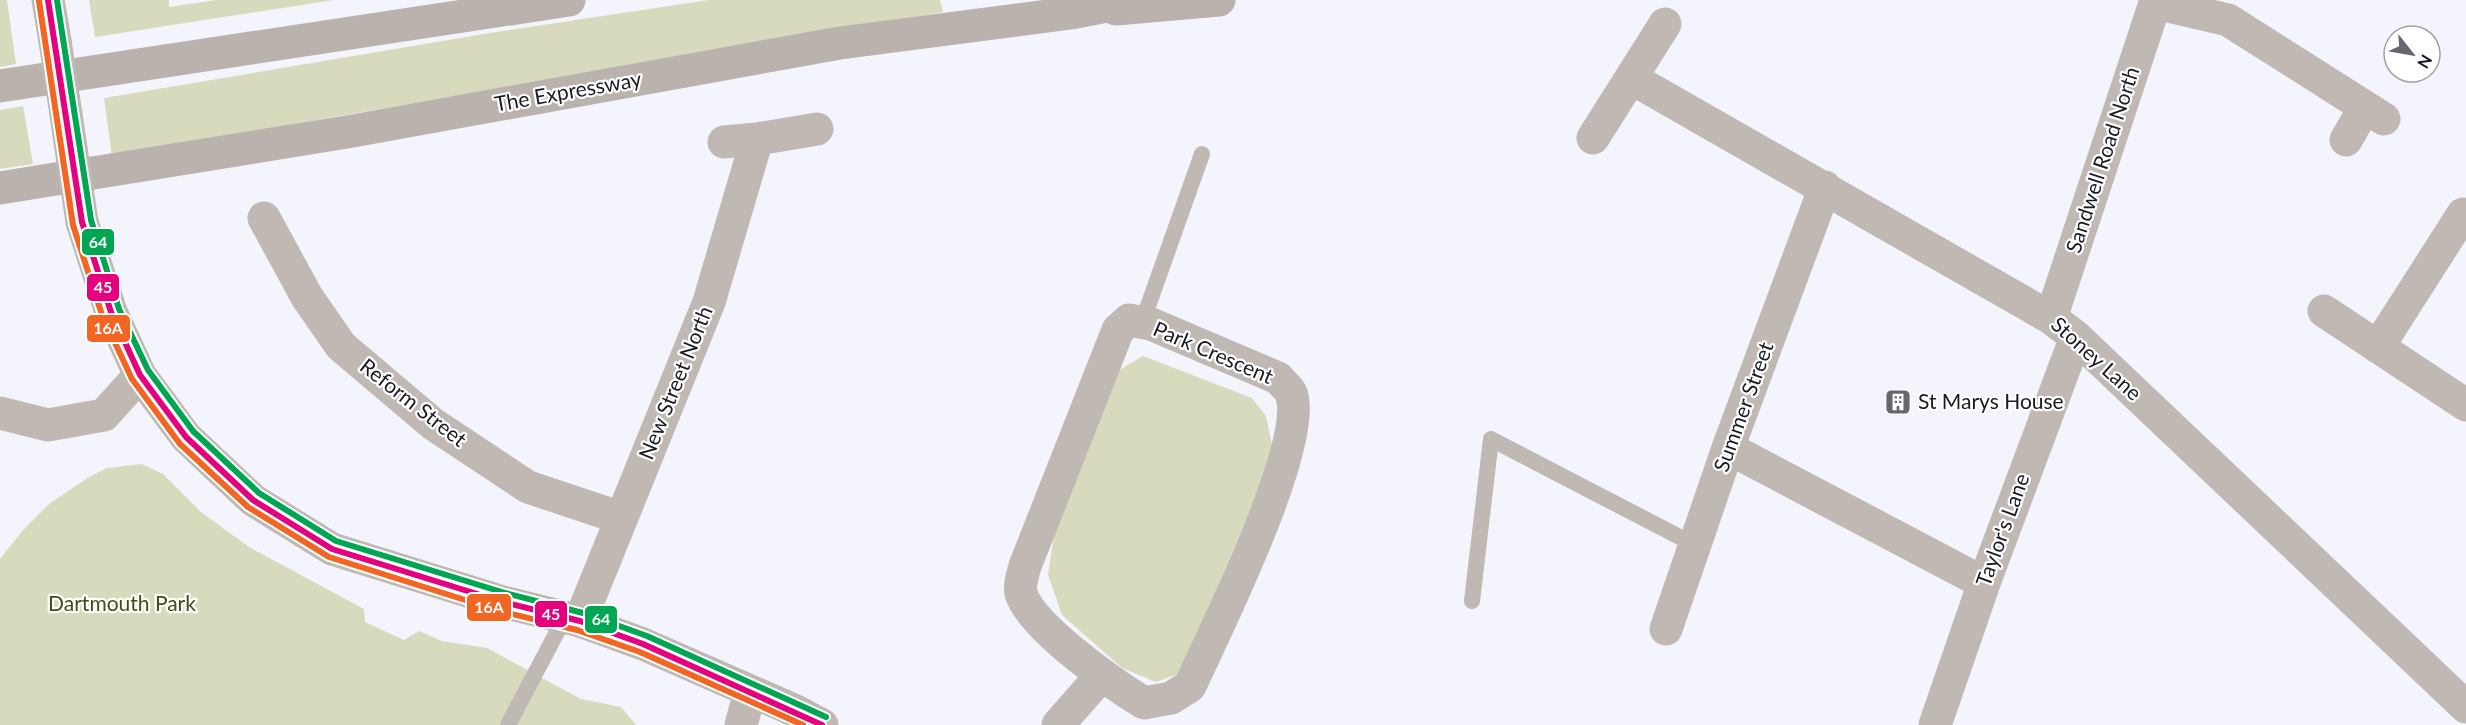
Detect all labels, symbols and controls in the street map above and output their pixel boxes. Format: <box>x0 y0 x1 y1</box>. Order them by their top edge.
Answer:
north arrow <box>2382 24 2442 84</box>
text: N <box>2414 52 2437 72</box>
street label: Sandwell Road North <box>2060 63 2143 256</box>
street label: The Expressway <box>492 65 643 116</box>
line badge: 64 <box>81 228 115 256</box>
text: 64 <box>89 232 107 251</box>
line badge: 45 <box>86 273 120 302</box>
text: 45 <box>94 277 112 296</box>
street label: New Street North <box>632 302 717 463</box>
street label: Stoney Lane <box>2047 311 2147 405</box>
line badge: 16A <box>86 314 131 343</box>
street label: Park Crescent <box>1150 315 1278 388</box>
text: 16A <box>93 318 124 337</box>
street label: Summer Street <box>1708 338 1778 475</box>
street label: Reform Street <box>356 353 472 451</box>
building icon: St Marys House <box>1883 387 1913 417</box>
place label: St Marys House <box>1918 388 2064 413</box>
street label: Taylor's Lane <box>1970 470 2034 589</box>
park label: Dartmouth Park <box>48 590 196 615</box>
line badge: 16A <box>466 593 512 622</box>
text: 16A <box>474 597 505 616</box>
line badge: 45 <box>534 600 568 628</box>
text: 45 <box>542 604 560 623</box>
line badge: 64 <box>584 605 618 634</box>
text: 64 <box>592 609 610 628</box>

